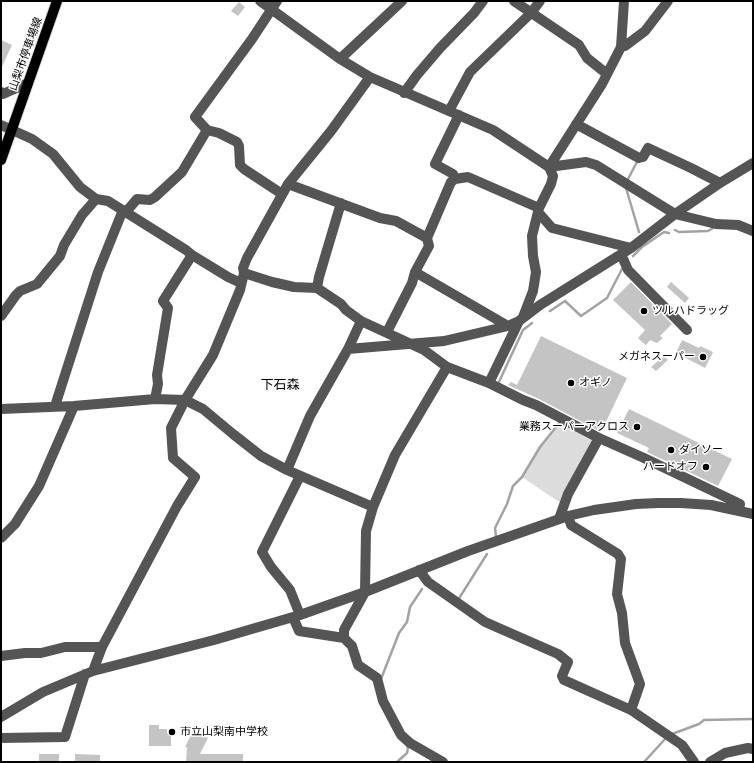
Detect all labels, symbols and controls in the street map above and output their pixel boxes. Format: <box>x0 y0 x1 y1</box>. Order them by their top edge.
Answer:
street label: 山梨市停車場線 <box>7 16 45 92</box>
place label: ツルハドラッグ <box>652 304 729 318</box>
marker: ツルハドラッグ <box>639 306 649 316</box>
place label: メガネスーパー <box>618 350 695 364</box>
marker: メガネスーパー <box>698 352 708 362</box>
place label: オギノ <box>579 376 612 390</box>
district label: 下石森 <box>261 377 299 393</box>
marker: オギノ <box>566 378 576 388</box>
place label: 業務スーパーアクロス <box>519 420 629 434</box>
marker: 業務スーパーアクロス <box>632 422 642 432</box>
place label: ダイソー <box>679 443 723 457</box>
marker: ダイソー <box>666 445 676 455</box>
place label: ハードオフ <box>643 460 698 474</box>
marker: ハードオフ <box>701 462 711 472</box>
place label: 市立山梨南中学校 <box>180 725 268 739</box>
marker: 市立山梨南中学校 <box>167 727 177 737</box>

